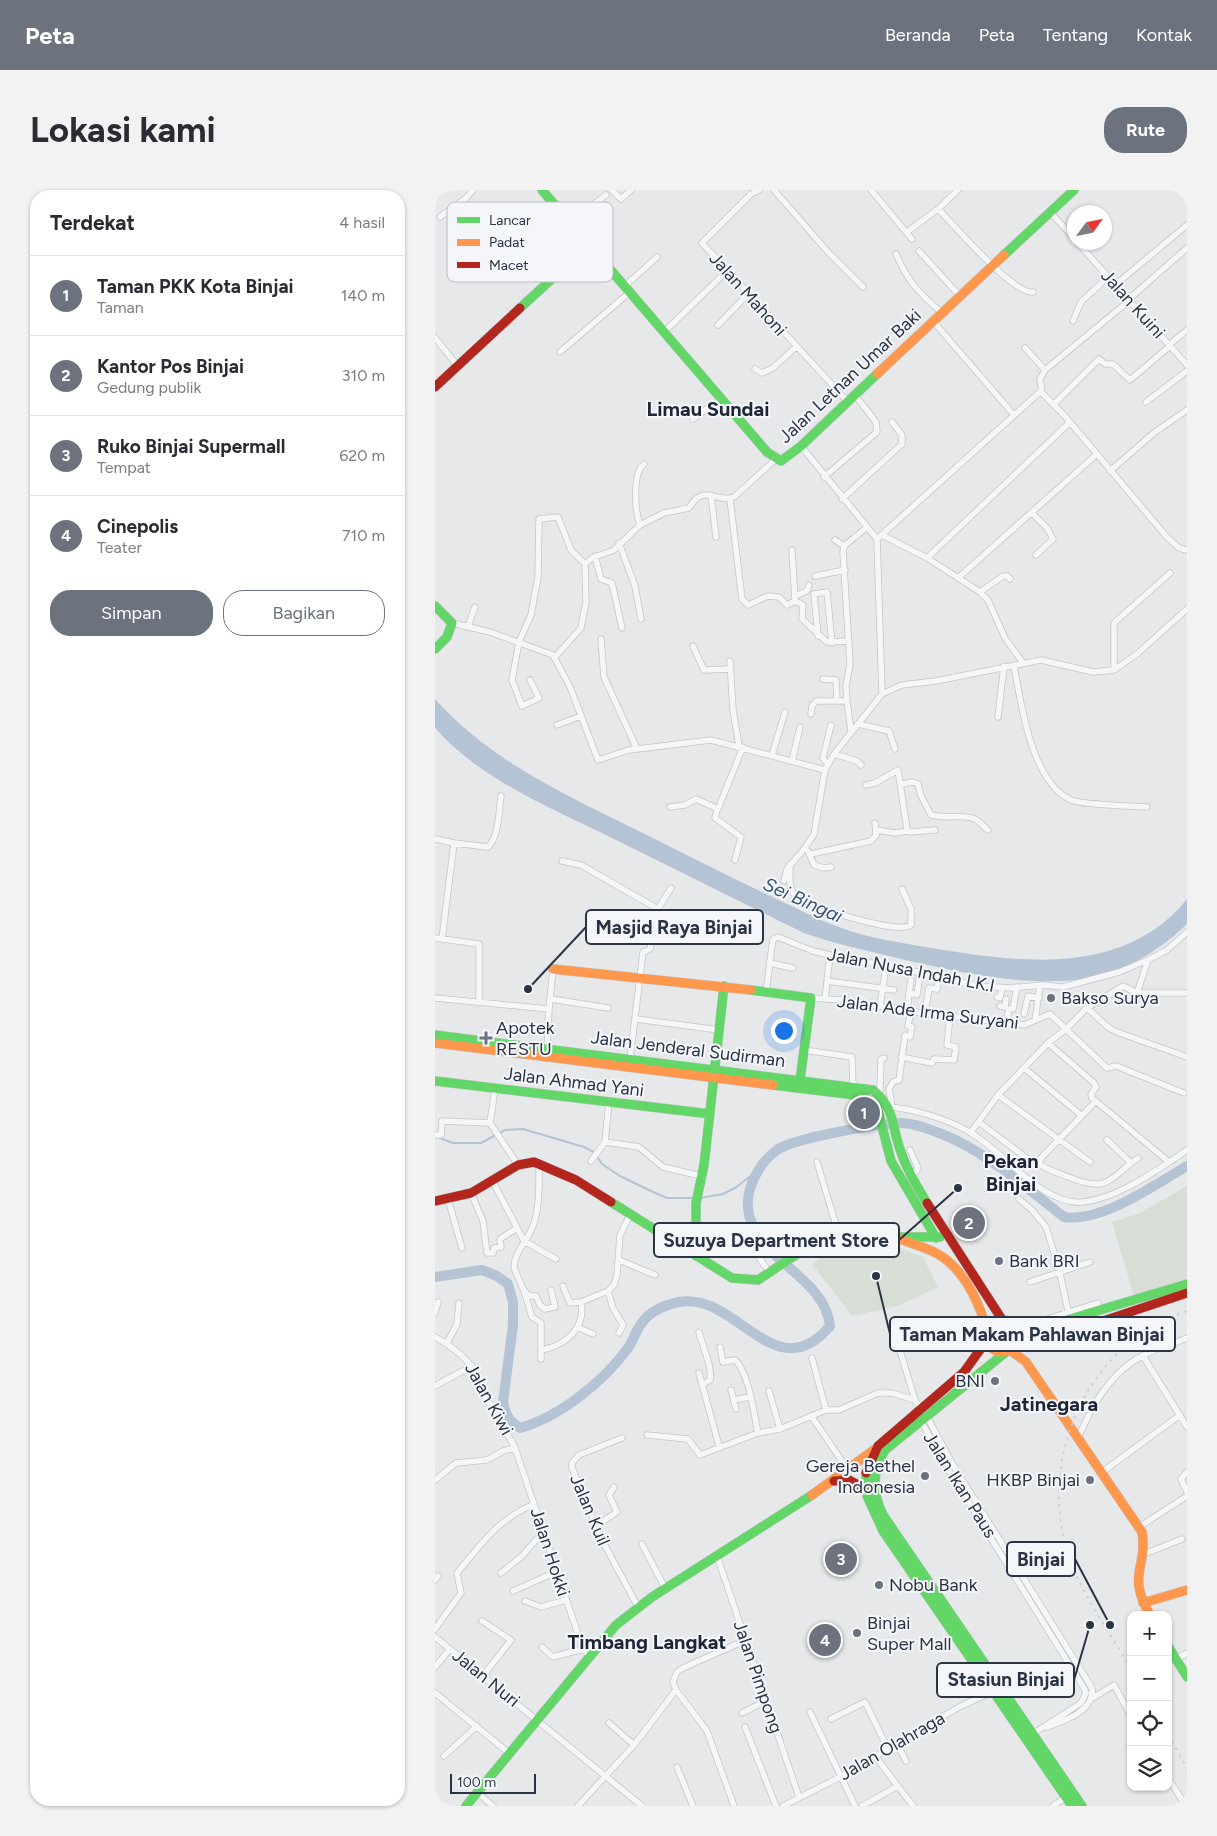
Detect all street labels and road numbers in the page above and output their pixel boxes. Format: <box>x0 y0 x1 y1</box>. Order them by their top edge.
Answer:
street label: Jalan Mahoni <box>705 248 791 340</box>
street label: Jalan Kuini <box>1096 265 1170 343</box>
street label: Jalan Letnan Umar Baki <box>774 304 926 448</box>
street label: Jalan Nusa Indah LK.I <box>825 943 997 997</box>
street label: Jalan Ade Irma Suryani <box>836 990 1020 1034</box>
street label: Jalan Jenderal Sudirman <box>590 1026 786 1072</box>
street label: Jalan Ahmad Yani <box>503 1062 645 1102</box>
street label: Jalan Kiwi <box>460 1359 518 1439</box>
street label: Jalan Ikan Paus <box>919 1428 1001 1542</box>
street label: Jalan Kuil <box>565 1471 615 1549</box>
street label: Jalan Hokki <box>525 1505 575 1599</box>
street label: Jalan Pimpong <box>728 1618 788 1736</box>
street label: Jalan Nuri <box>448 1644 524 1712</box>
street label: Jalan Olahraga <box>835 1707 949 1785</box>

